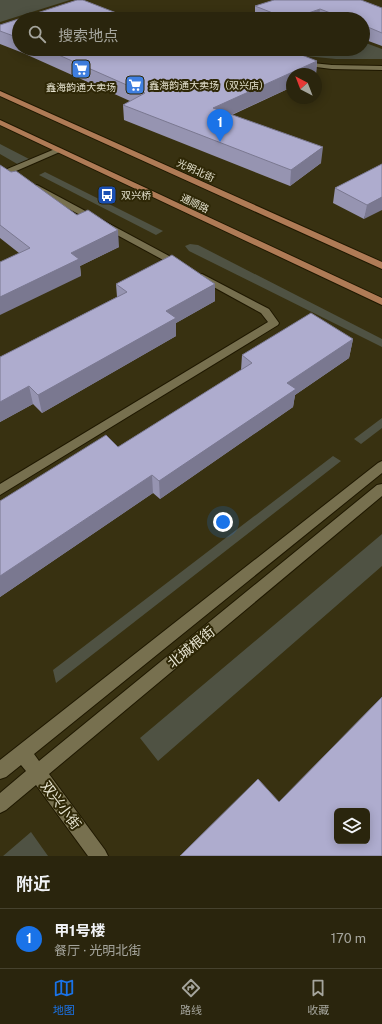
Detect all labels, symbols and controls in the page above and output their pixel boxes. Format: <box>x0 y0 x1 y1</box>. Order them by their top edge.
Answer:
search box <box>12 12 370 56</box>
icon: search <box>26 23 48 45</box>
text: 搜索地点 <box>58 27 118 44</box>
supermarket icon: 鑫海韵通大卖场 <box>70 58 92 80</box>
north arrow <box>286 68 322 104</box>
supermarket icon: 鑫海韵通大卖场（双兴店） <box>124 74 146 96</box>
place label: 鑫海韵通大卖场（双兴店） <box>149 79 269 91</box>
place label: 鑫海韵通大卖场 <box>46 81 116 93</box>
pin: 1 <box>207 109 233 142</box>
street label: 光明北街 <box>175 156 217 184</box>
bus stop icon: 双兴桥 <box>96 184 118 206</box>
place label: 双兴桥 <box>121 189 151 201</box>
street label: 通顺路 <box>179 191 211 215</box>
your location <box>213 512 233 532</box>
street label: 北城根街 <box>164 623 218 671</box>
street label: 双兴小街 <box>38 778 84 832</box>
map controls <box>334 808 370 844</box>
button: layers <box>334 808 370 844</box>
text: 附近 <box>16 874 50 894</box>
text: 甲1号楼 <box>54 922 105 939</box>
text: 1 <box>26 931 32 946</box>
text: 170 m <box>331 931 366 946</box>
text: 餐厅 · 光明北街 <box>54 943 141 958</box>
tab: 地图 <box>53 977 75 1017</box>
tab: 路线 <box>180 977 202 1017</box>
tab: 收藏 <box>307 977 329 1017</box>

